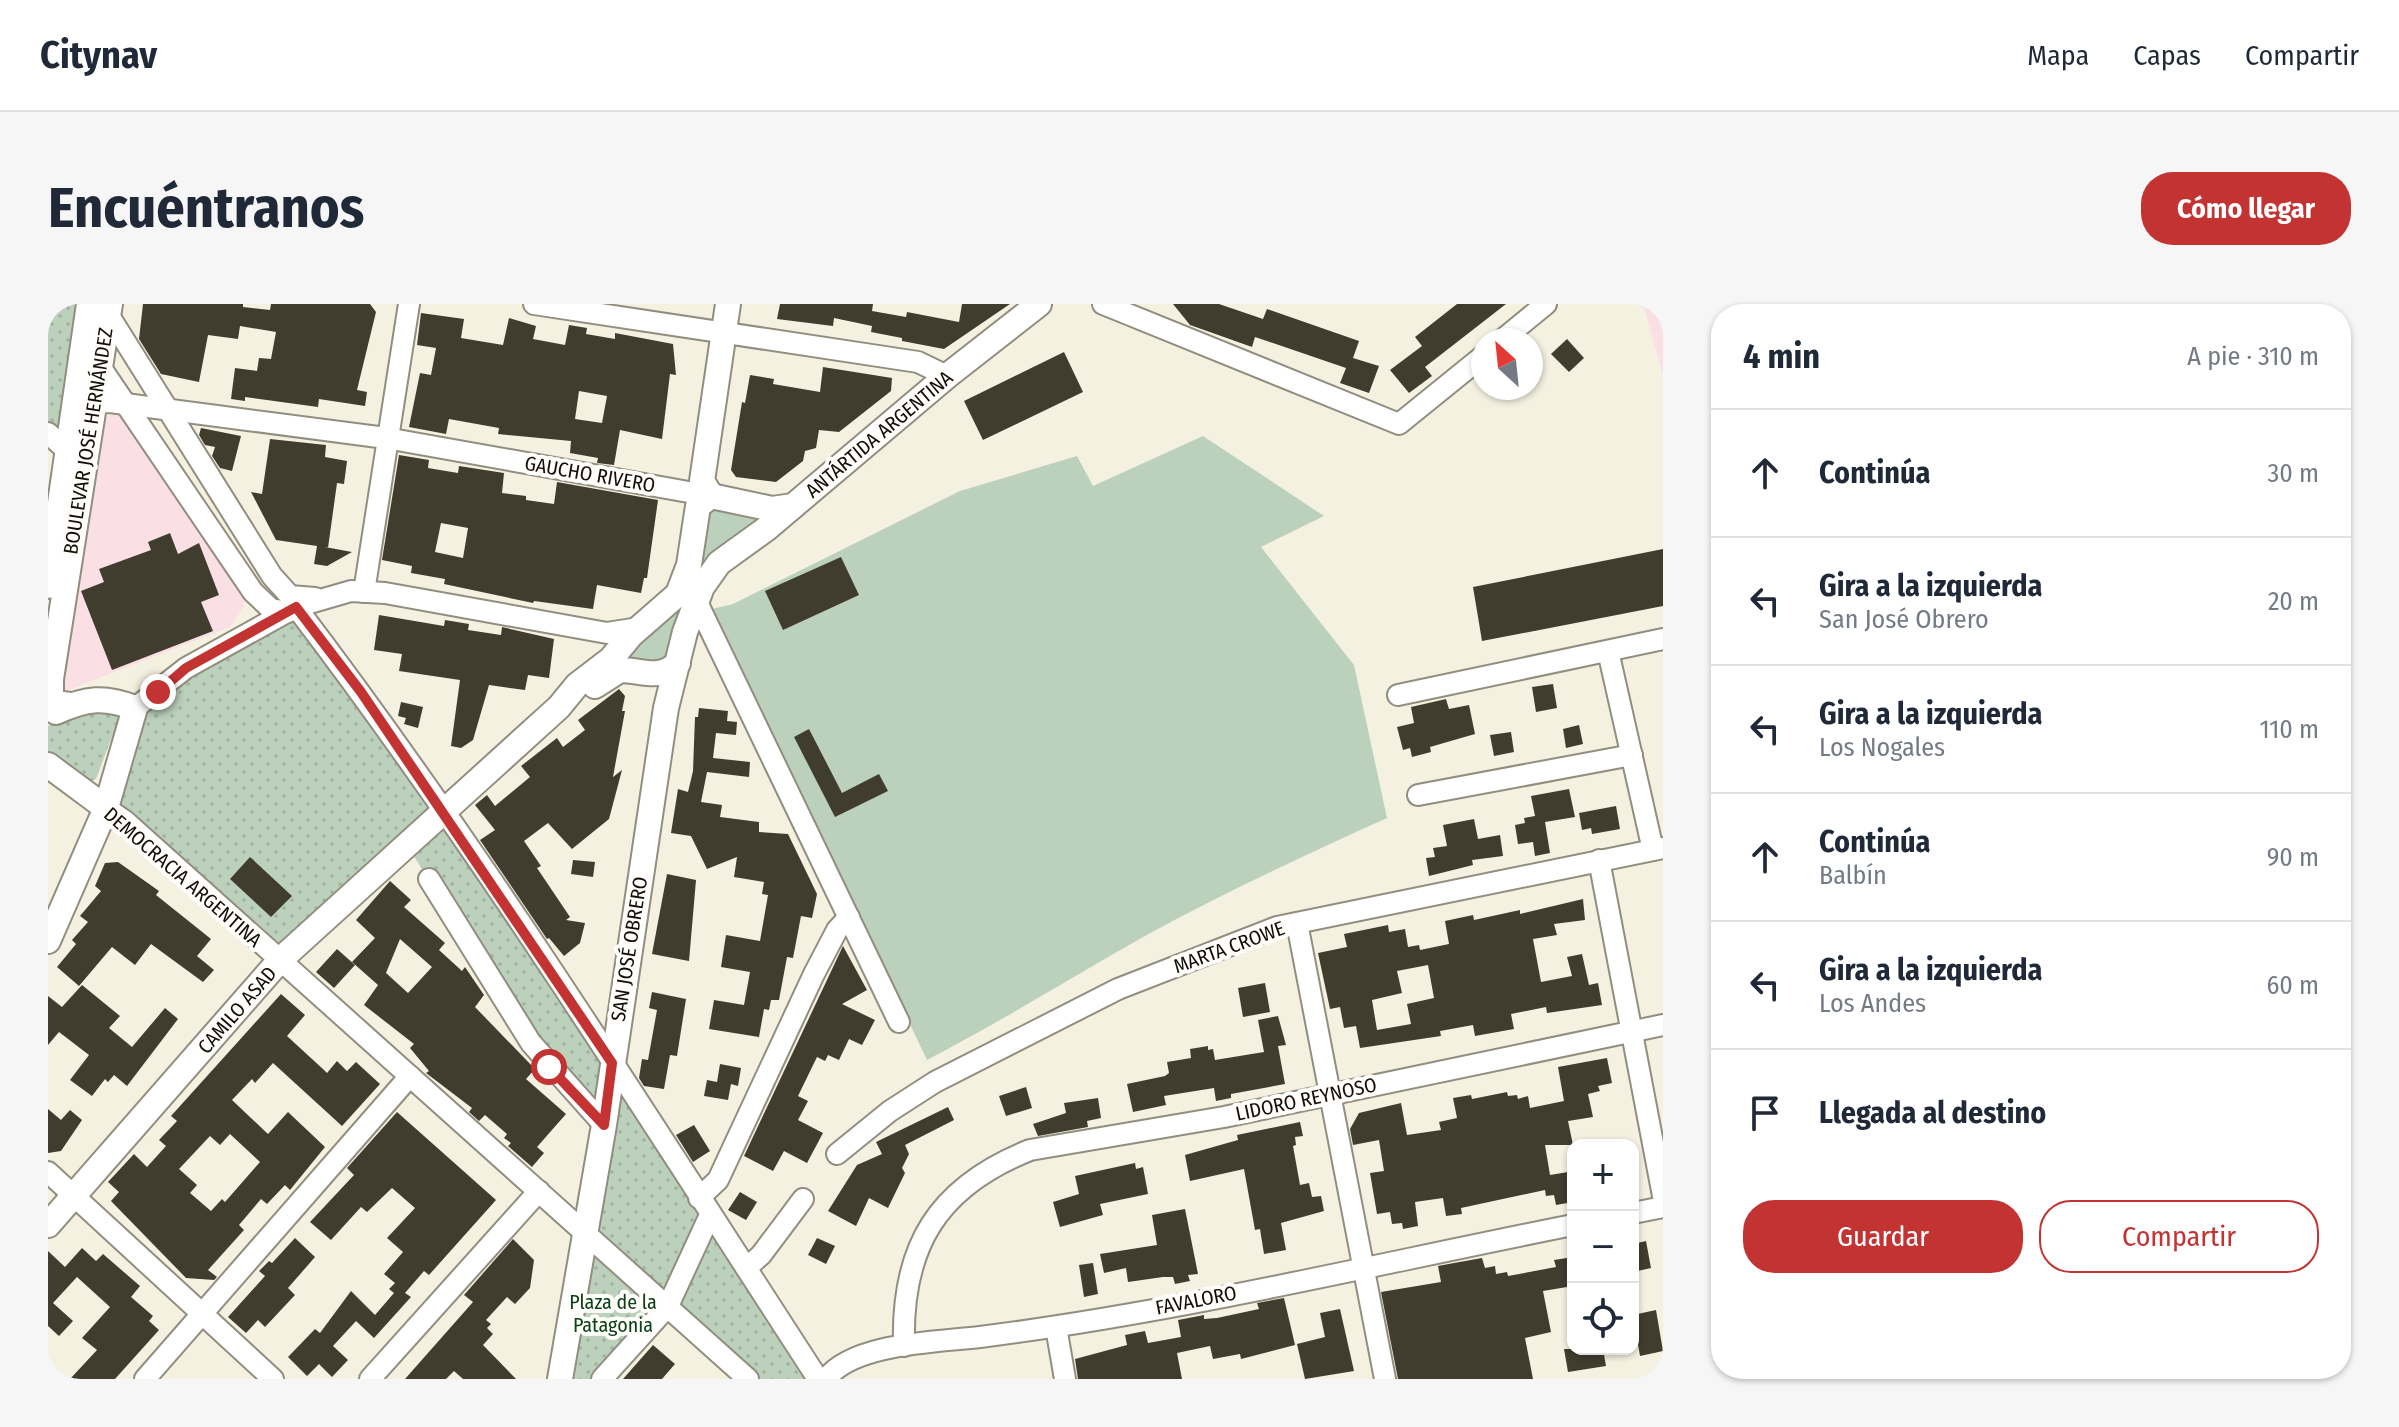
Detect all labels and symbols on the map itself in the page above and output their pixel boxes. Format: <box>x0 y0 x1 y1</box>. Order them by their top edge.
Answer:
street label: BOULEVAR JOSÉ HERNÁNDEZ <box>58 326 118 556</box>
north arrow <box>1471 328 1543 400</box>
street label: ANTÁRTIDA ARGENTINA <box>801 365 958 502</box>
street label: GAUCHO RIVERO <box>523 451 657 497</box>
route end <box>140 674 176 710</box>
street label: DEMOCRACIA ARGENTINA <box>99 802 267 952</box>
street label: SAN JOSÉ OBRERO <box>606 875 652 1023</box>
street label: MARTA CROWE <box>1170 916 1288 978</box>
street label: CAMILO ASAD <box>193 961 281 1059</box>
route start <box>531 1049 567 1085</box>
street label: LIDORO REYNOSO <box>1233 1072 1379 1126</box>
street label: FAVALORO <box>1153 1280 1239 1320</box>
park label: Plaza de la Patagonia <box>569 1290 657 1337</box>

